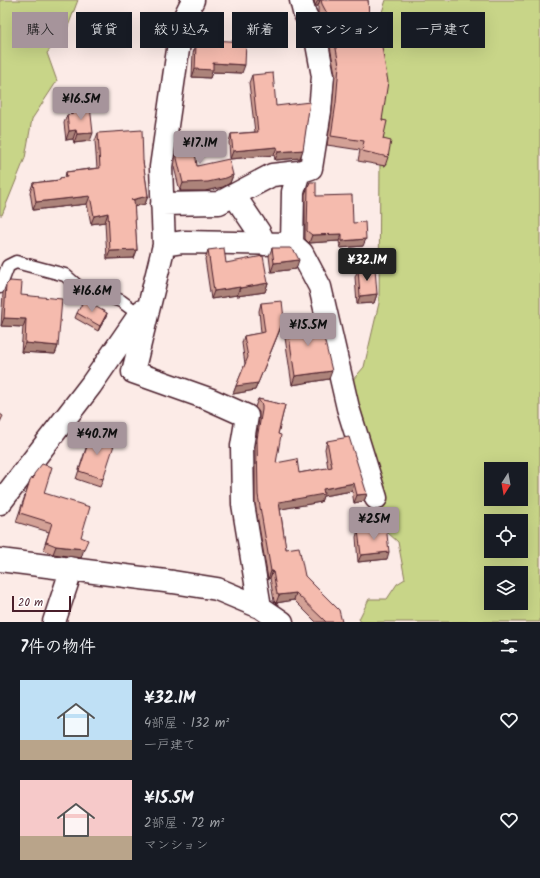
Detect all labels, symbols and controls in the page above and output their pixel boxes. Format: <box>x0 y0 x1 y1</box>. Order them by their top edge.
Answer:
chip: 購入 <box>12 12 68 48</box>
chip: 賃貸 <box>76 12 132 48</box>
chip: 絞り込み <box>140 12 224 48</box>
chip: 新着 <box>232 12 288 48</box>
chip: マンション <box>296 12 393 48</box>
chip: 一戸建て <box>401 12 485 48</box>
pin: ¥16.5M <box>48 87 114 121</box>
text: ¥16.5M <box>62 89 100 110</box>
pin: ¥17.1M <box>167 131 233 165</box>
text: ¥17.1M <box>183 133 217 154</box>
pin: ¥32.1M <box>334 248 400 282</box>
text: ¥32.1M <box>347 250 387 271</box>
pin: ¥16.6M <box>59 279 125 313</box>
text: ¥16.6M <box>73 281 111 302</box>
pin: ¥15.5M <box>275 313 341 347</box>
text: ¥15.5M <box>289 315 327 336</box>
pin: ¥40.7M <box>64 422 130 456</box>
text: ¥40.7M <box>77 424 117 445</box>
north arrow <box>484 462 528 506</box>
map controls <box>484 462 528 610</box>
pin: ¥25M <box>350 507 398 541</box>
text: ¥25M <box>358 509 390 530</box>
button: locate <box>484 514 528 558</box>
button: layers <box>484 566 528 610</box>
scale bar <box>12 594 71 613</box>
text: 20 m <box>18 594 43 612</box>
text: 7件の物件 <box>20 634 96 661</box>
icon: filters <box>498 635 520 657</box>
text: ¥32.1M <box>144 685 196 712</box>
icon: home <box>52 696 100 744</box>
icon: heart <box>498 709 520 731</box>
text: 4部屋 · 132 m² <box>144 713 229 734</box>
text: 一戸建て <box>144 735 196 756</box>
text: ¥15.5M <box>144 785 194 812</box>
icon: home <box>52 796 100 844</box>
icon: heart <box>498 809 520 831</box>
text: 2部屋 · 72 m² <box>144 813 224 834</box>
text: マンション <box>144 835 208 856</box>

